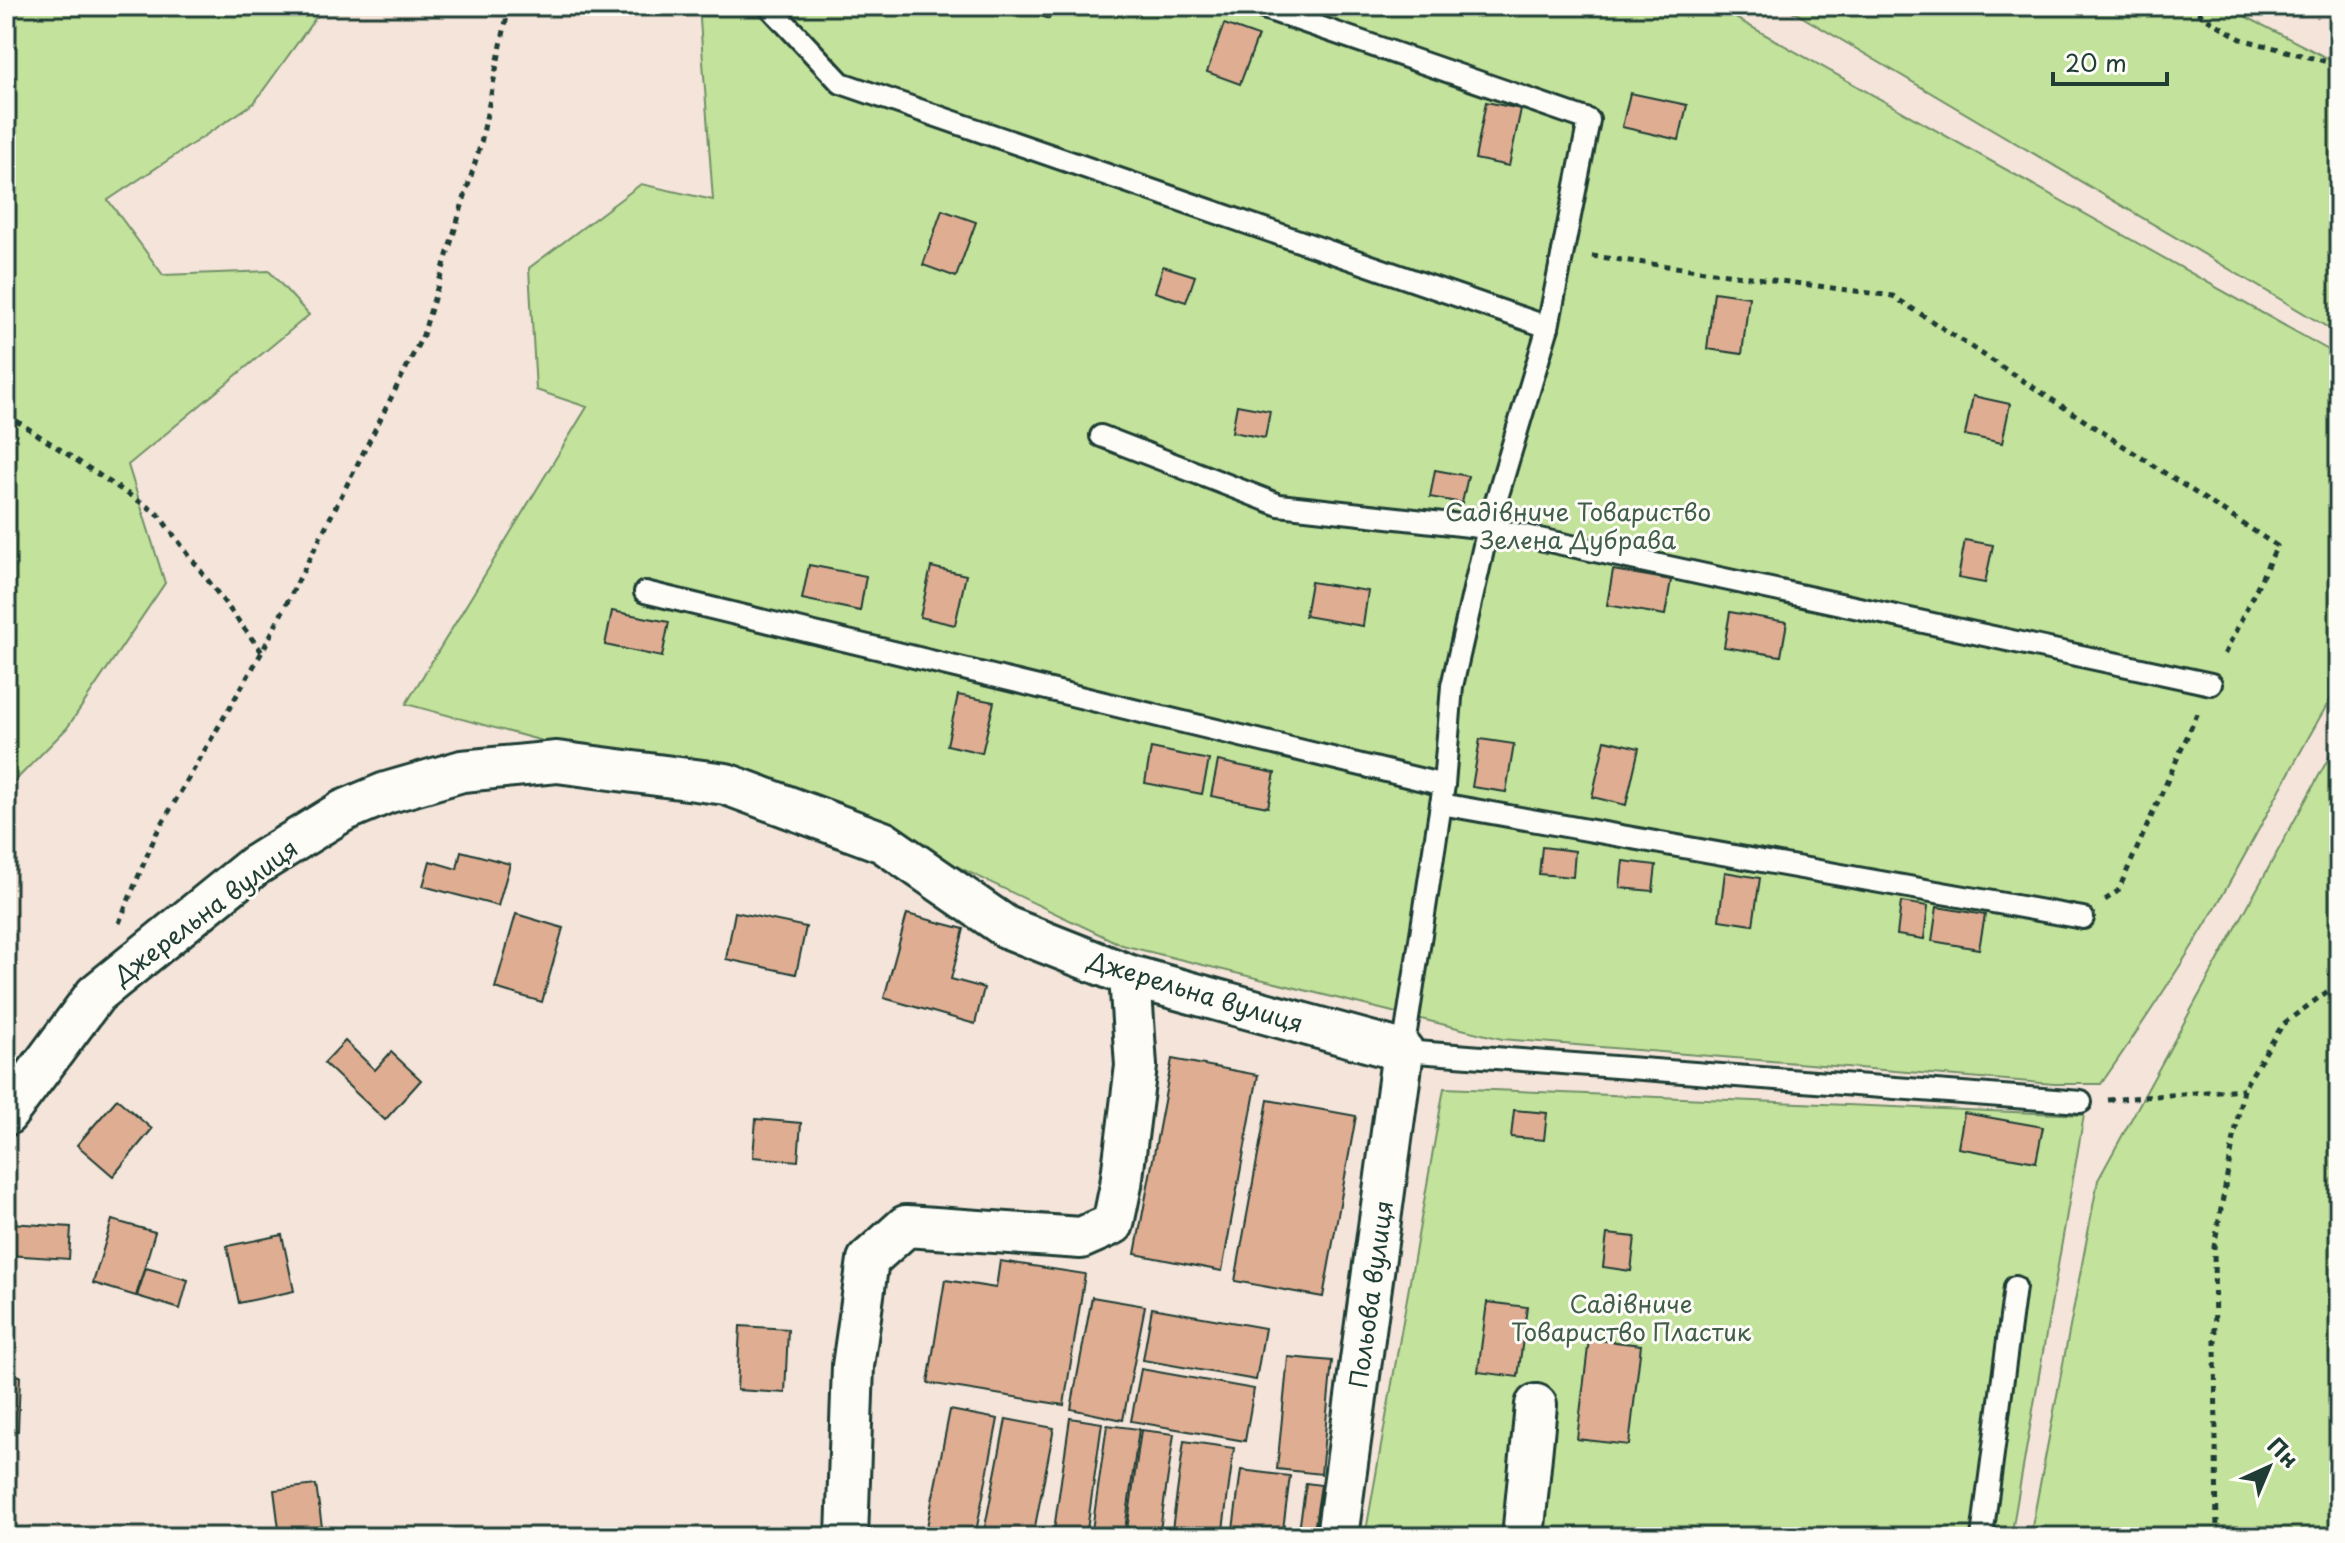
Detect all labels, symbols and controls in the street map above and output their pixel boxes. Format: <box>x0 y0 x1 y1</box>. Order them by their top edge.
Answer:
scale bar <box>2053 36 2167 86</box>
text: 20 m <box>2065 44 2127 80</box>
park label: Садівниче Товариство Зелена Дубрава <box>1445 493 1711 557</box>
street label: Джерельна вулиця <box>104 830 305 993</box>
street label: Джерельна вулиця <box>1083 941 1308 1041</box>
street label: Польова вулиця <box>1339 1198 1401 1390</box>
park label: Садівниче Товариство Пластик <box>1511 1285 1752 1349</box>
north arrow <box>2229 1427 2309 1507</box>
text: Пн <box>2261 1429 2307 1474</box>

